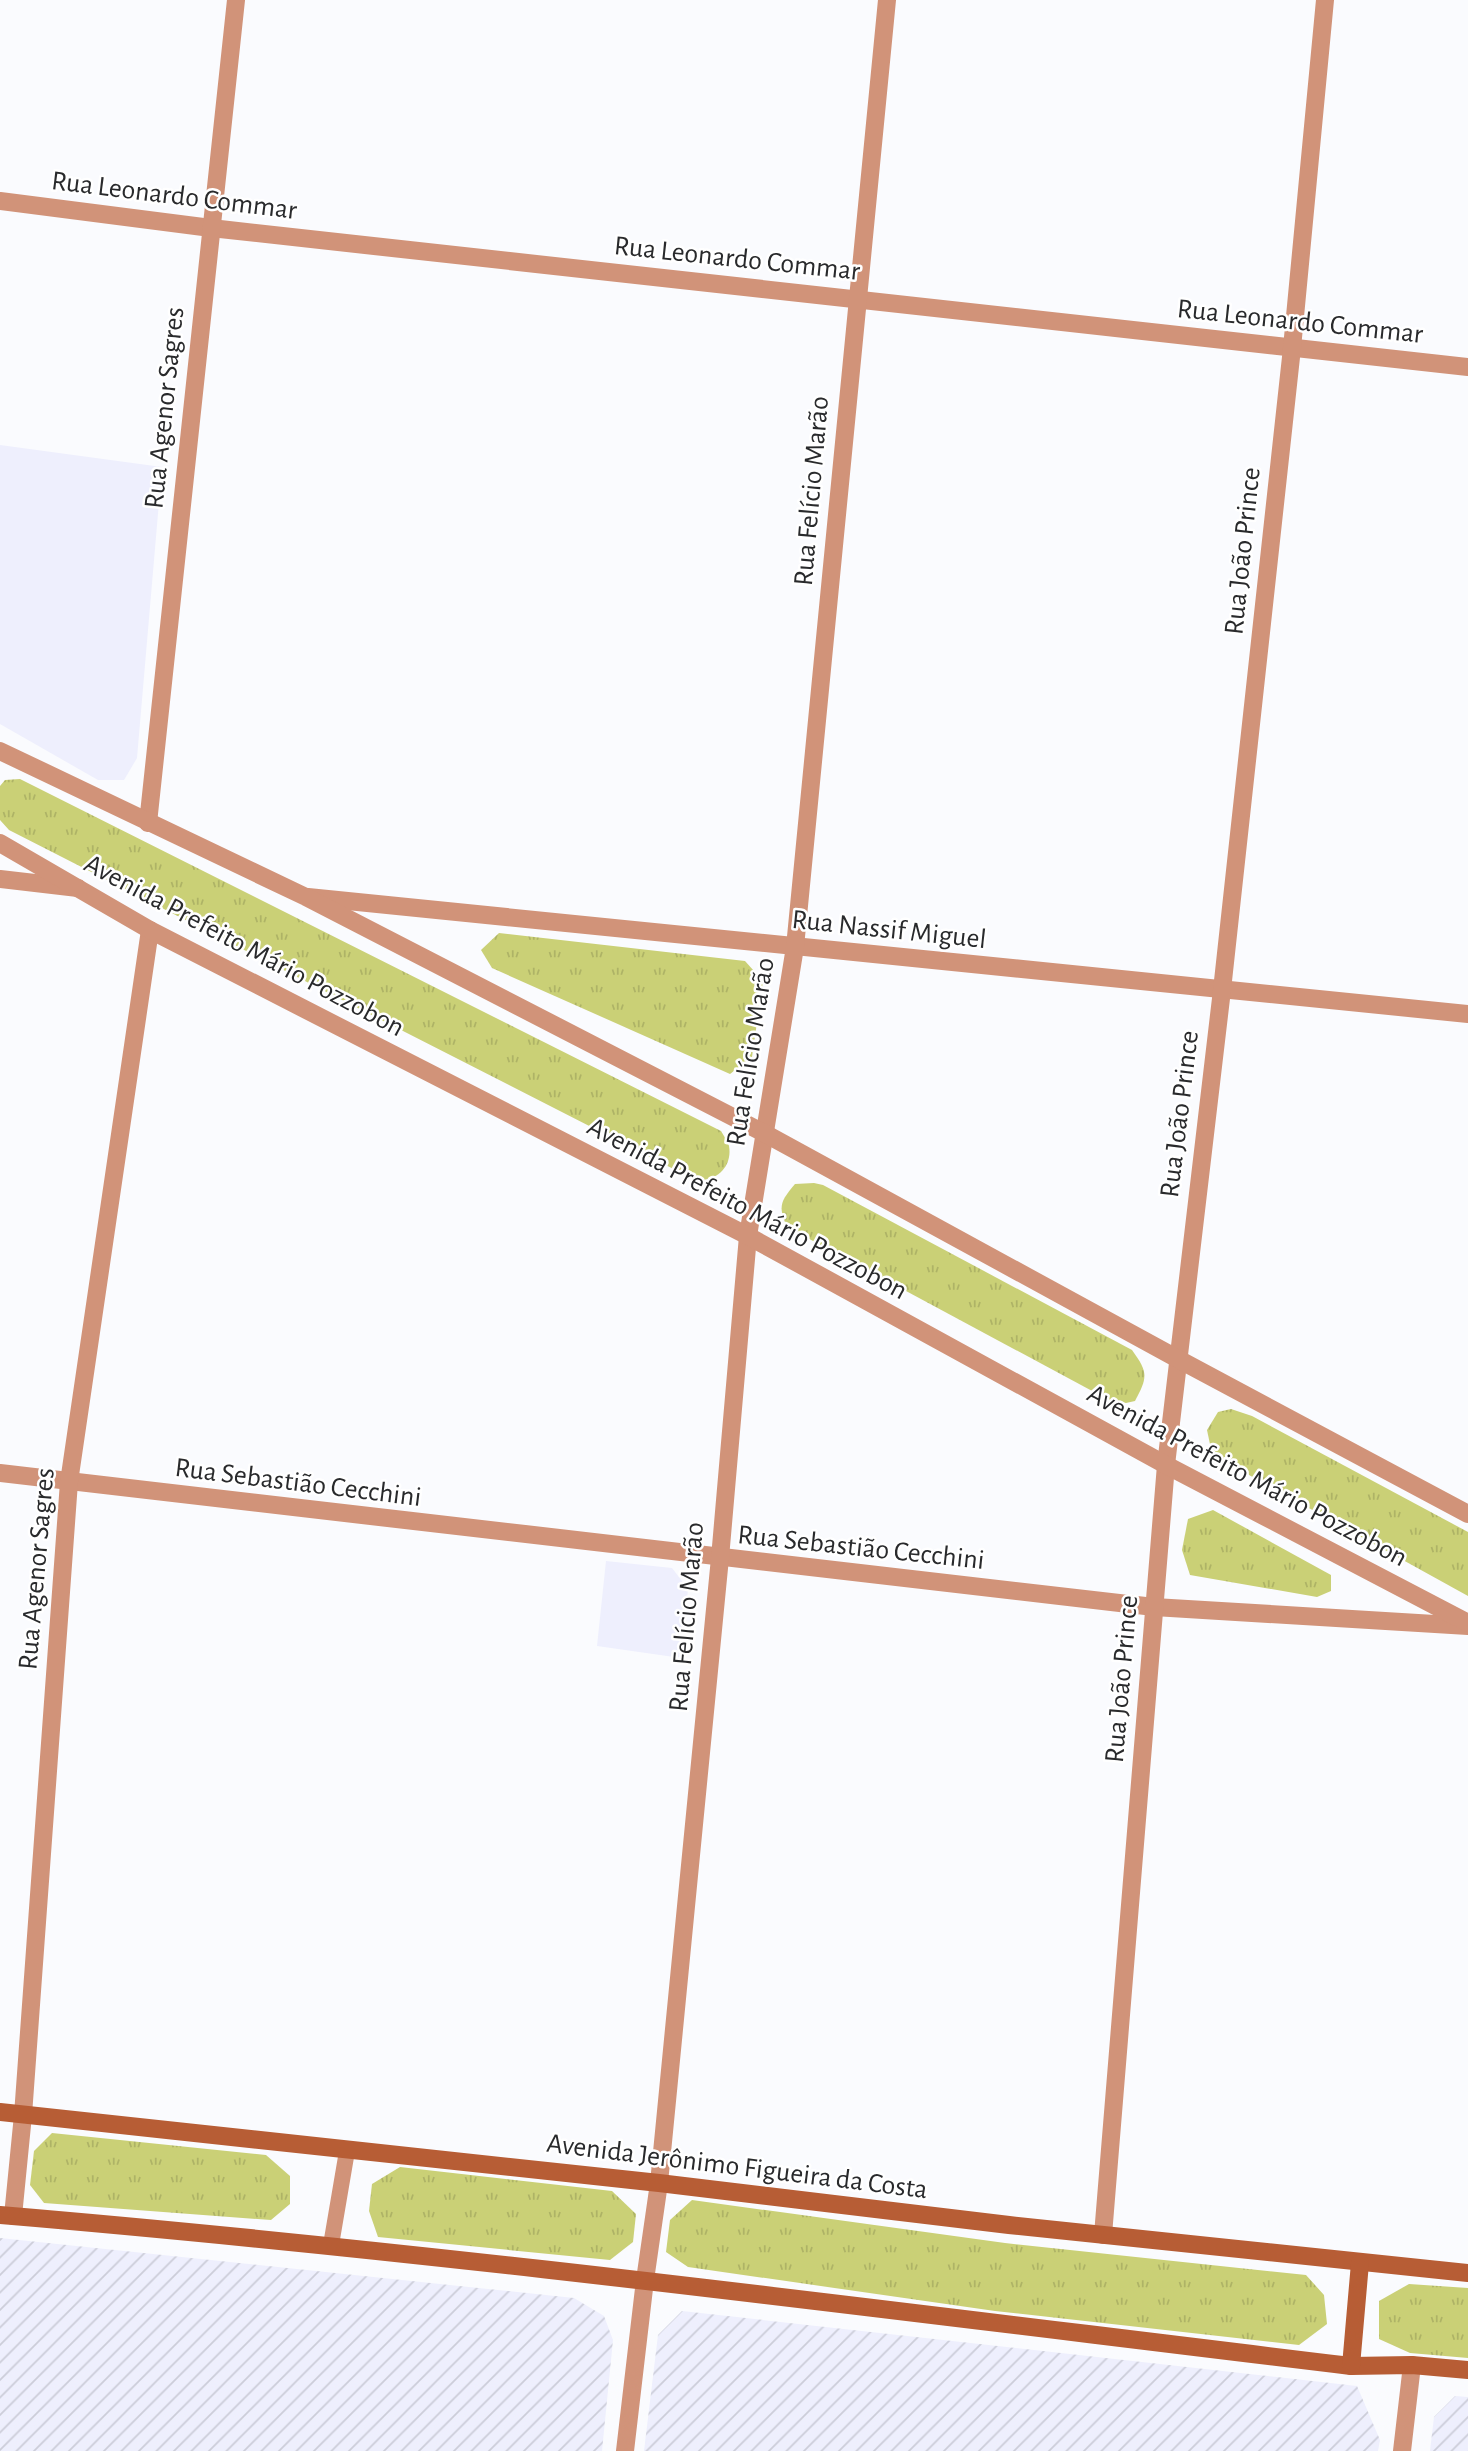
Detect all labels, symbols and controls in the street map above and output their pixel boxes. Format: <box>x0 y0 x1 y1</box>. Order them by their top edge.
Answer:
street label: Rua Leonardo Commar <box>50 167 298 225</box>
street label: Rua Leonardo Commar <box>613 232 861 286</box>
street label: Rua Leonardo Commar <box>1176 295 1424 349</box>
street label: Rua Agenor Sagres <box>140 306 190 510</box>
street label: Rua Felício Marão <box>790 395 834 587</box>
street label: Rua João Prince <box>1220 466 1266 636</box>
street label: Avenida Prefeito Mário Pozzobon <box>79 850 409 1042</box>
street label: Rua Nassif Miguel <box>790 906 988 954</box>
street label: Rua Felício Marão <box>722 956 780 1148</box>
street label: Rua João Prince <box>1156 1029 1204 1199</box>
street label: Avenida Prefeito Mário Pozzobon <box>582 1113 912 1305</box>
street label: Avenida Prefeito Mário Pozzobon <box>1082 1380 1412 1572</box>
street label: Rua Sebastião Cecchini <box>173 1454 423 1512</box>
street label: Rua Agenor Sagres <box>14 1467 60 1671</box>
street label: Rua Felício Marão <box>665 1521 709 1713</box>
street label: Rua Sebastião Cecchini <box>736 1521 986 1575</box>
street label: Rua João Prince <box>1101 1594 1143 1764</box>
street label: Avenida Jerônimo Figueira da Costa <box>545 2130 929 2204</box>

